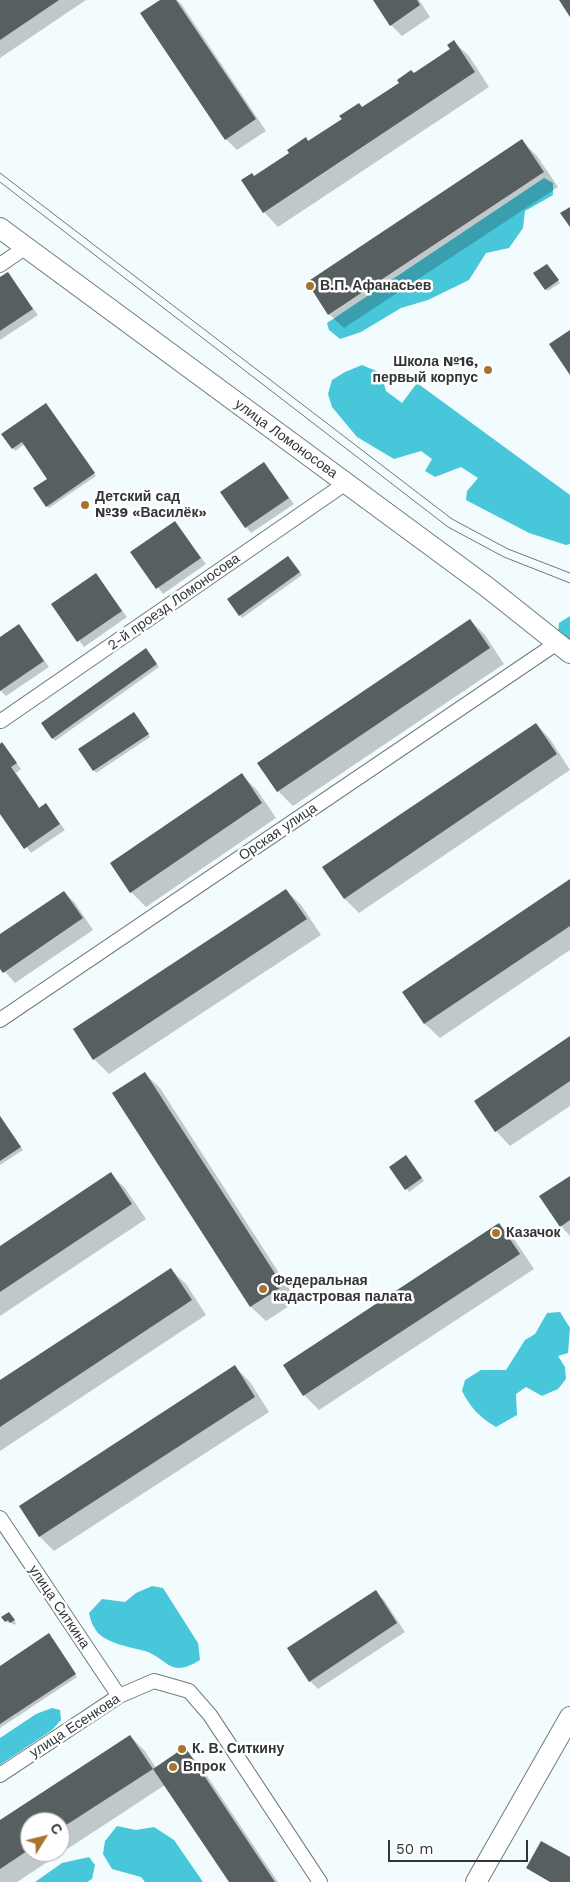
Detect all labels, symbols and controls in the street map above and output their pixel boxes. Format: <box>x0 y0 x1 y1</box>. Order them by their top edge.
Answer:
place label: В.П. Афанасьев <box>320 278 431 294</box>
marker: В.П. Афанасьев <box>304 280 316 292</box>
place label: Школа №16, первый корпус <box>372 354 478 387</box>
marker: Школа №16, первый корпус <box>482 364 494 376</box>
street label: улица Ломоносова <box>231 396 341 482</box>
place label: Детский сад №39 «Василёк» <box>95 489 207 522</box>
marker: Детский сад №39 «Василёк» <box>79 499 91 511</box>
street label: 2-й проезд Ломоносова <box>105 550 243 654</box>
street label: Орская улица <box>236 800 320 864</box>
place label: Казачок <box>506 1225 561 1241</box>
marker: Казачок <box>490 1227 502 1239</box>
place label: Федеральная кадастровая палата <box>273 1273 412 1305</box>
marker: Федеральная кадастровая палата <box>257 1283 269 1295</box>
street label: улица Ситкина <box>25 1562 93 1652</box>
street label: улица Есенкова <box>27 1691 123 1761</box>
place label: К. В. Ситкину <box>192 1741 284 1757</box>
marker: К. В. Ситкину <box>176 1743 188 1755</box>
place label: Впрок <box>183 1759 226 1775</box>
marker: Впрок <box>167 1761 179 1773</box>
north arrow <box>20 1812 70 1862</box>
text: С <box>47 1820 66 1838</box>
scale bar <box>390 1830 530 1862</box>
text: 50 m <box>396 1840 433 1858</box>

